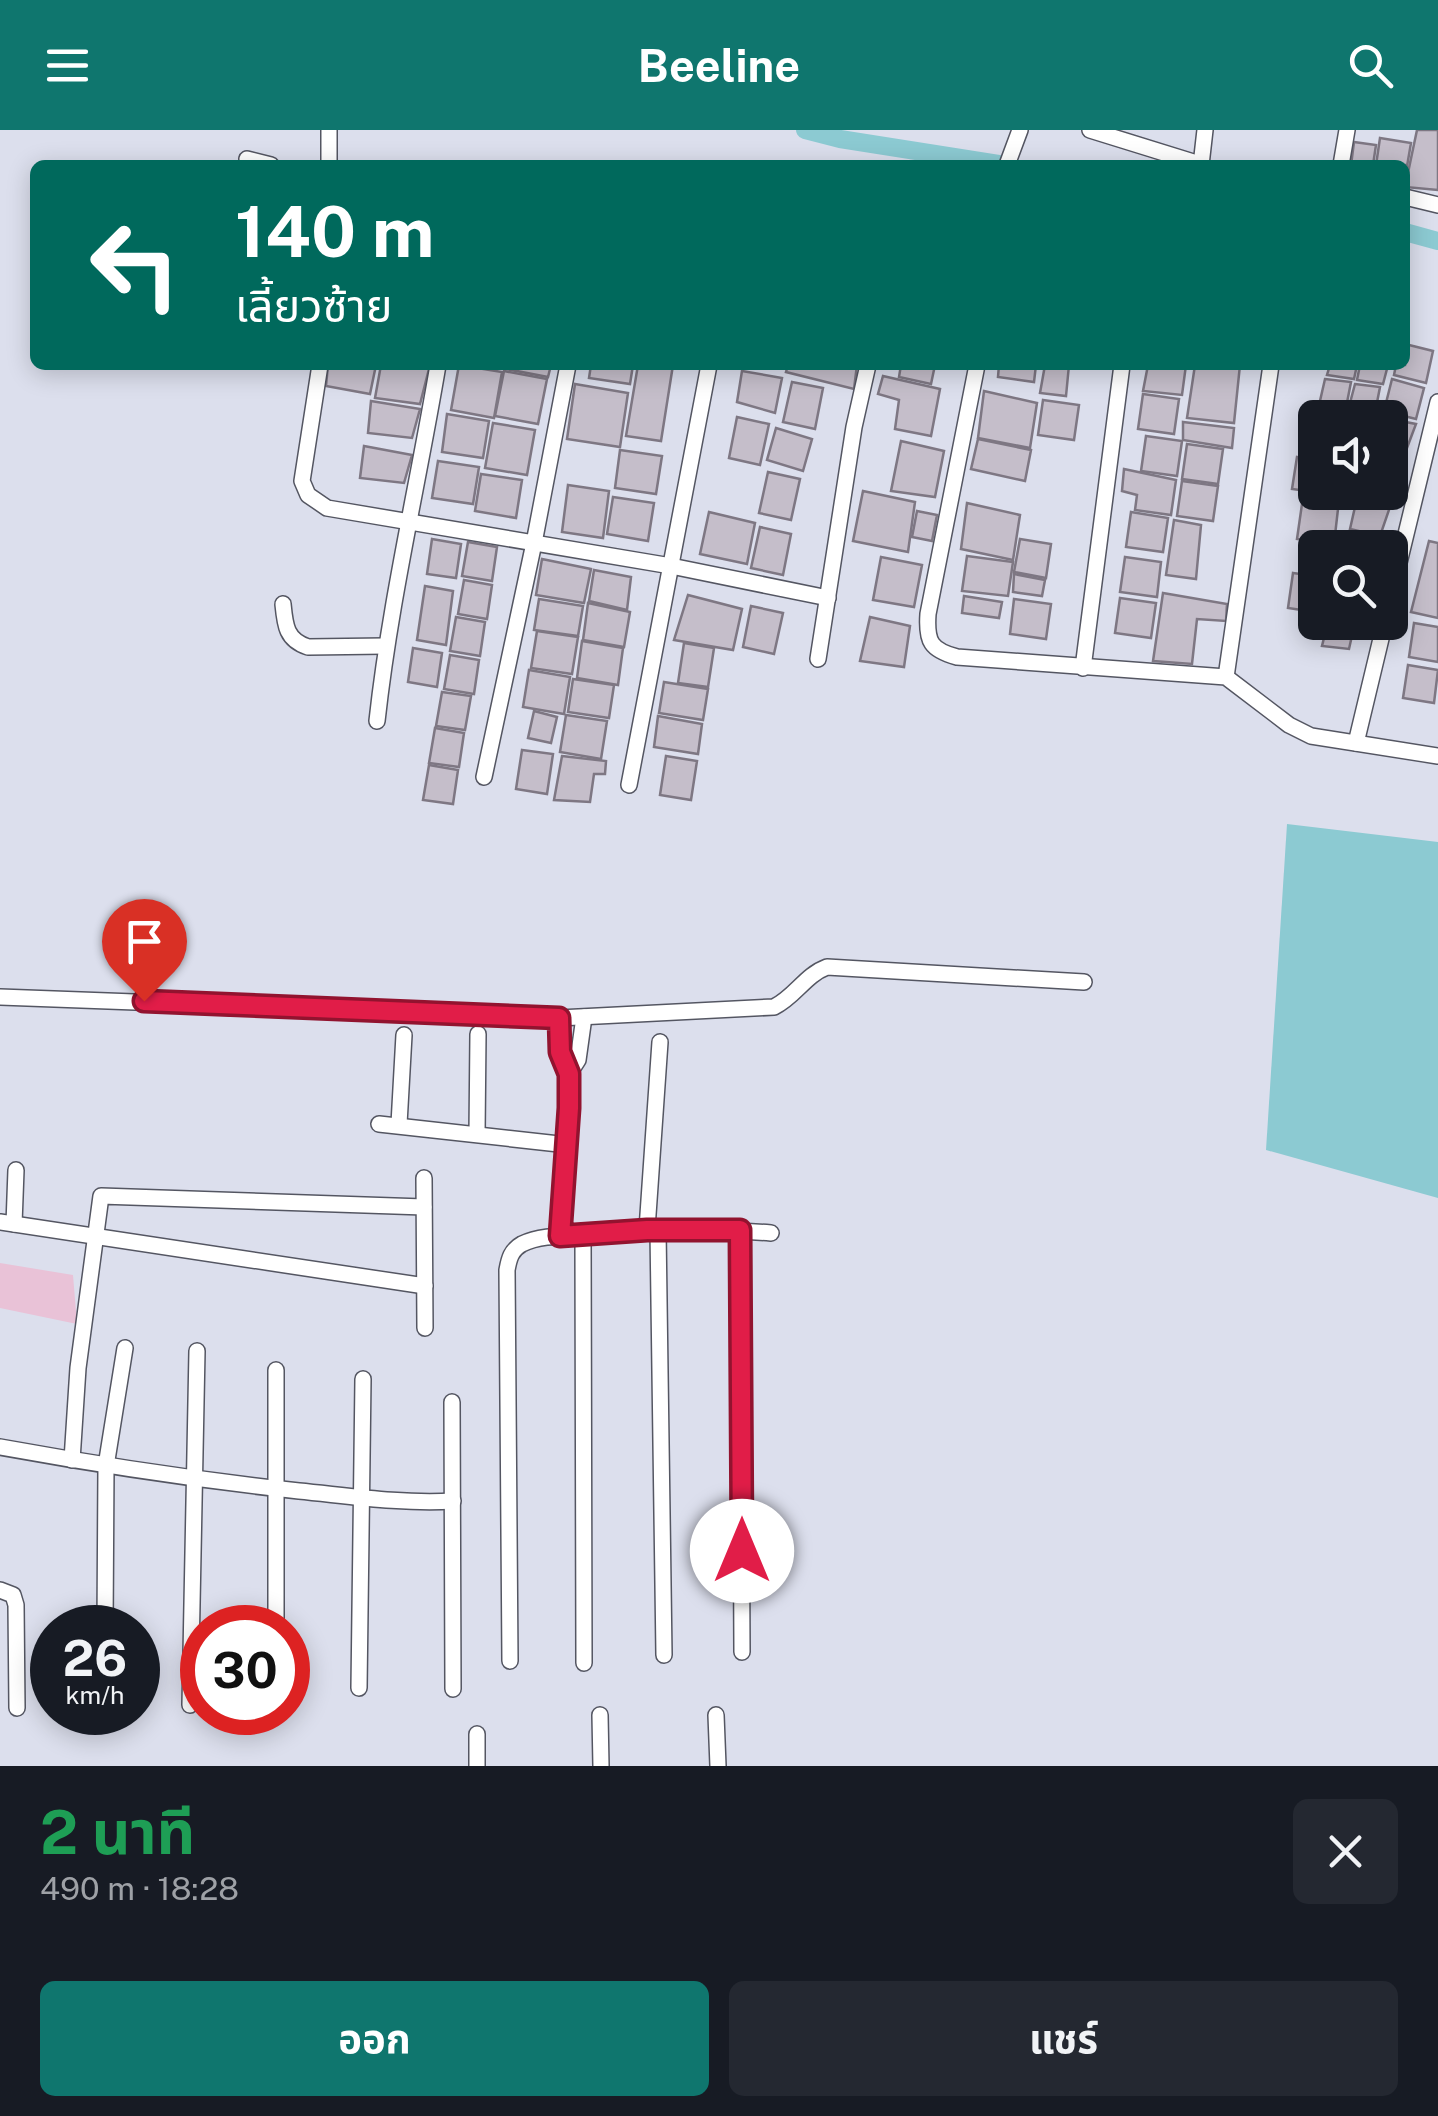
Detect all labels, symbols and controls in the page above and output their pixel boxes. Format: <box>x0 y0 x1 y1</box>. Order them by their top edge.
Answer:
icon: menu <box>40 38 95 93</box>
icon: search <box>1343 38 1398 93</box>
text: Beeline <box>638 39 800 92</box>
text: 140 m <box>235 190 434 273</box>
icon: left <box>70 200 200 330</box>
text: เลี้ยวซ้าย <box>235 279 392 332</box>
map controls <box>1298 400 1408 640</box>
button: sound <box>1298 400 1408 510</box>
button: search <box>1298 530 1408 640</box>
pin <box>102 899 187 1002</box>
icon: arrive <box>117 914 172 969</box>
position arrow <box>690 1499 794 1603</box>
speed limit sign: 30 <box>180 1605 310 1735</box>
text: 26 <box>63 1628 127 1687</box>
text: km/h <box>66 1680 124 1710</box>
text: 2 นาที <box>40 1797 195 1868</box>
button: close <box>1293 1799 1398 1904</box>
text: 490 m · 18:28 <box>40 1870 239 1907</box>
button: ออก <box>40 1981 709 2096</box>
button: แชร์ <box>729 1981 1398 2096</box>

